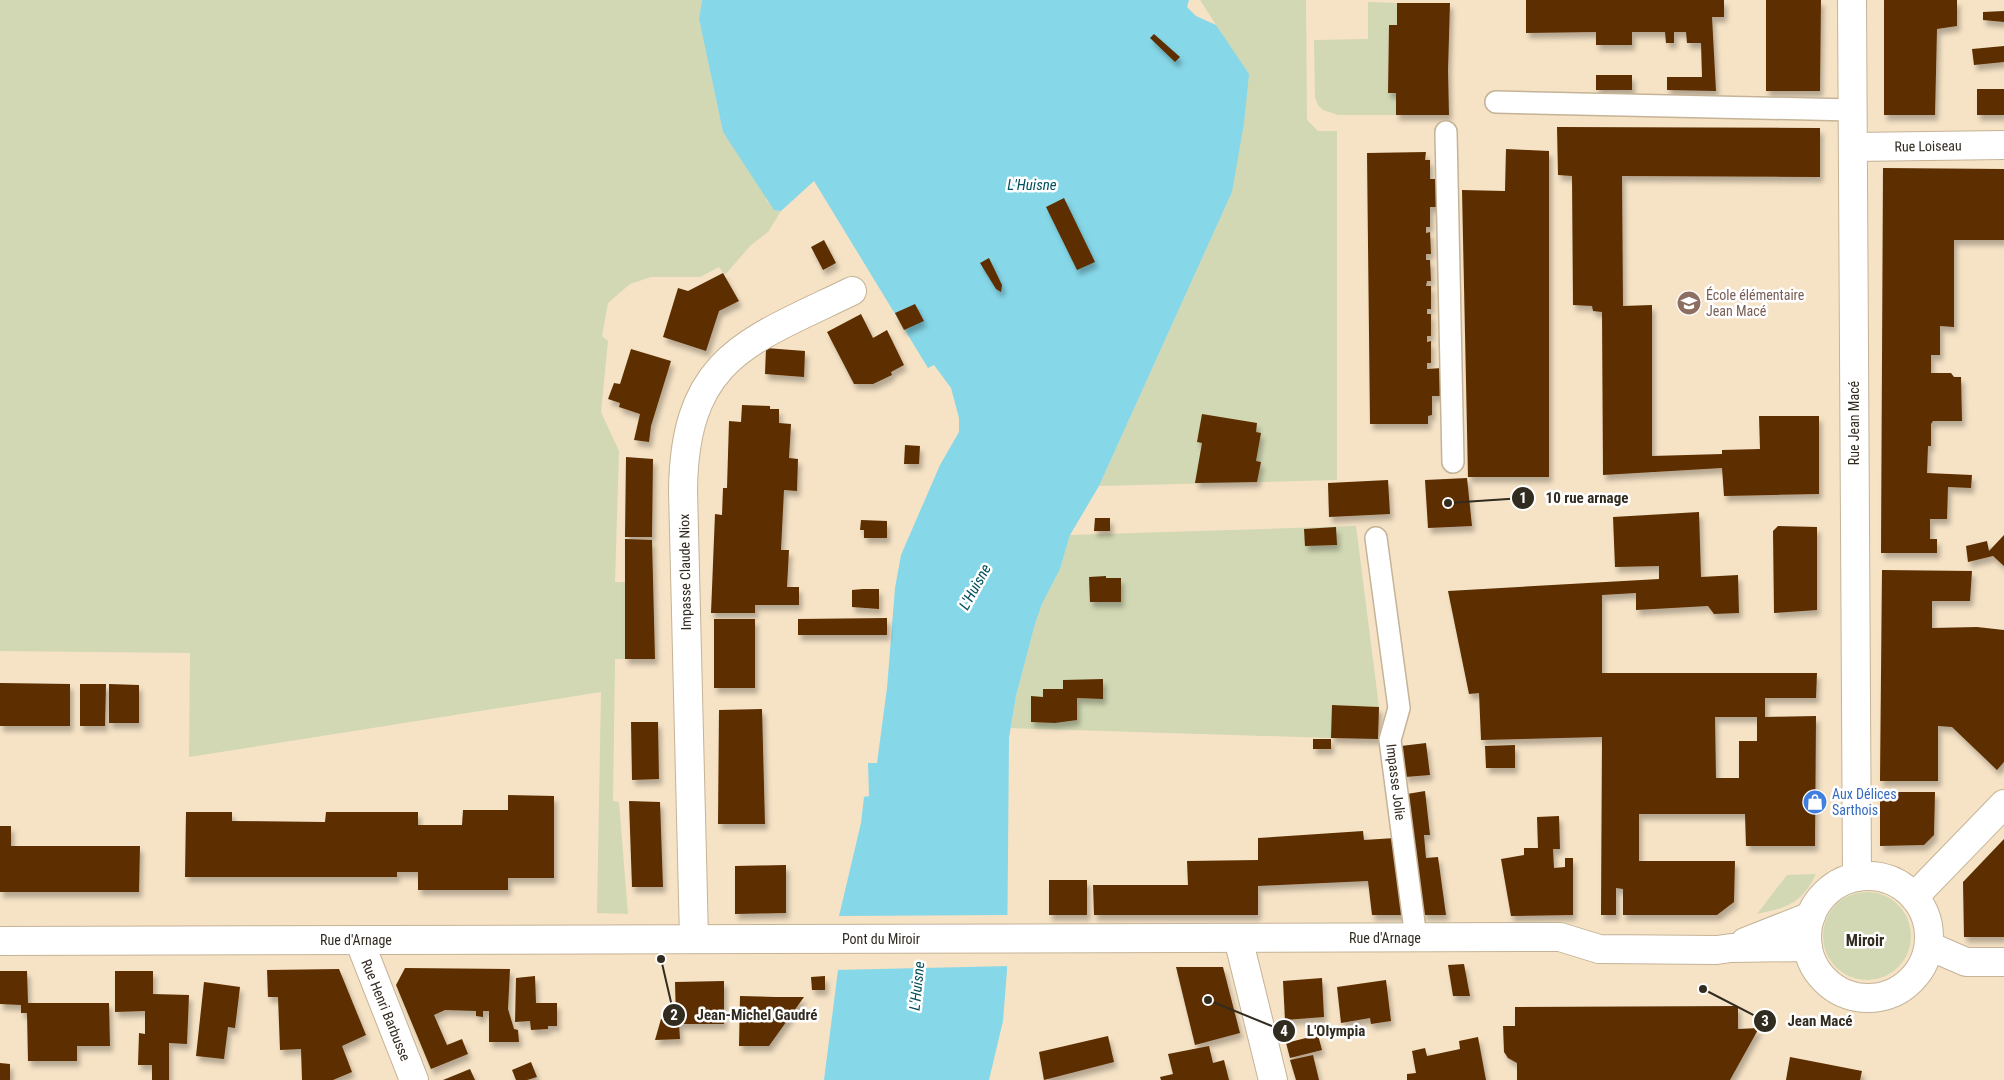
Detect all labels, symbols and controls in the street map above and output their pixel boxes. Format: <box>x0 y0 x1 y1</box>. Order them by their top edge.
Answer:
street label: Rue Loiseau <box>1894 137 1962 155</box>
water label: L'Huisne <box>1007 176 1057 194</box>
place label: École élémentaire Jean Macé <box>1706 286 1805 319</box>
school or university icon: École élémentaire Jean Macé <box>1676 290 1702 316</box>
street label: Rue Jean Macé <box>1846 380 1862 465</box>
callout: 10 rue arnage <box>1511 483 1639 513</box>
text: 1 <box>1519 489 1527 507</box>
text: 10 rue arnage <box>1546 489 1628 507</box>
street label: Impasse Claude Niox <box>676 514 694 630</box>
water label: L'Huisne <box>955 561 995 613</box>
street label: Impasse Jolie <box>1383 743 1409 822</box>
place label: Aux Délices Sarthois <box>1832 786 1897 818</box>
shop icon: Aux Délices Sarthois <box>1802 789 1828 815</box>
street label: Rue d'Arnage <box>1349 930 1421 946</box>
street label: Pont du Miroir <box>842 931 920 947</box>
district label: Miroir <box>1846 931 1884 950</box>
street label: Rue d'Arnage <box>320 932 392 948</box>
street label: Rue Henri Barbusse <box>358 957 414 1064</box>
water label: L'Huisne <box>905 960 929 1011</box>
callout: Jean-Michel Gaudré <box>662 1000 828 1030</box>
text: 2 <box>670 1006 678 1024</box>
text: Jean-Michel Gaudré <box>697 1006 817 1024</box>
callout: Jean Macé <box>1753 1006 1863 1036</box>
text: 3 <box>1761 1012 1769 1030</box>
text: Jean Macé <box>1788 1012 1852 1030</box>
callout: L'Olympia <box>1272 1016 1375 1046</box>
text: 4 <box>1280 1022 1288 1040</box>
text: L'Olympia <box>1307 1022 1365 1040</box>

